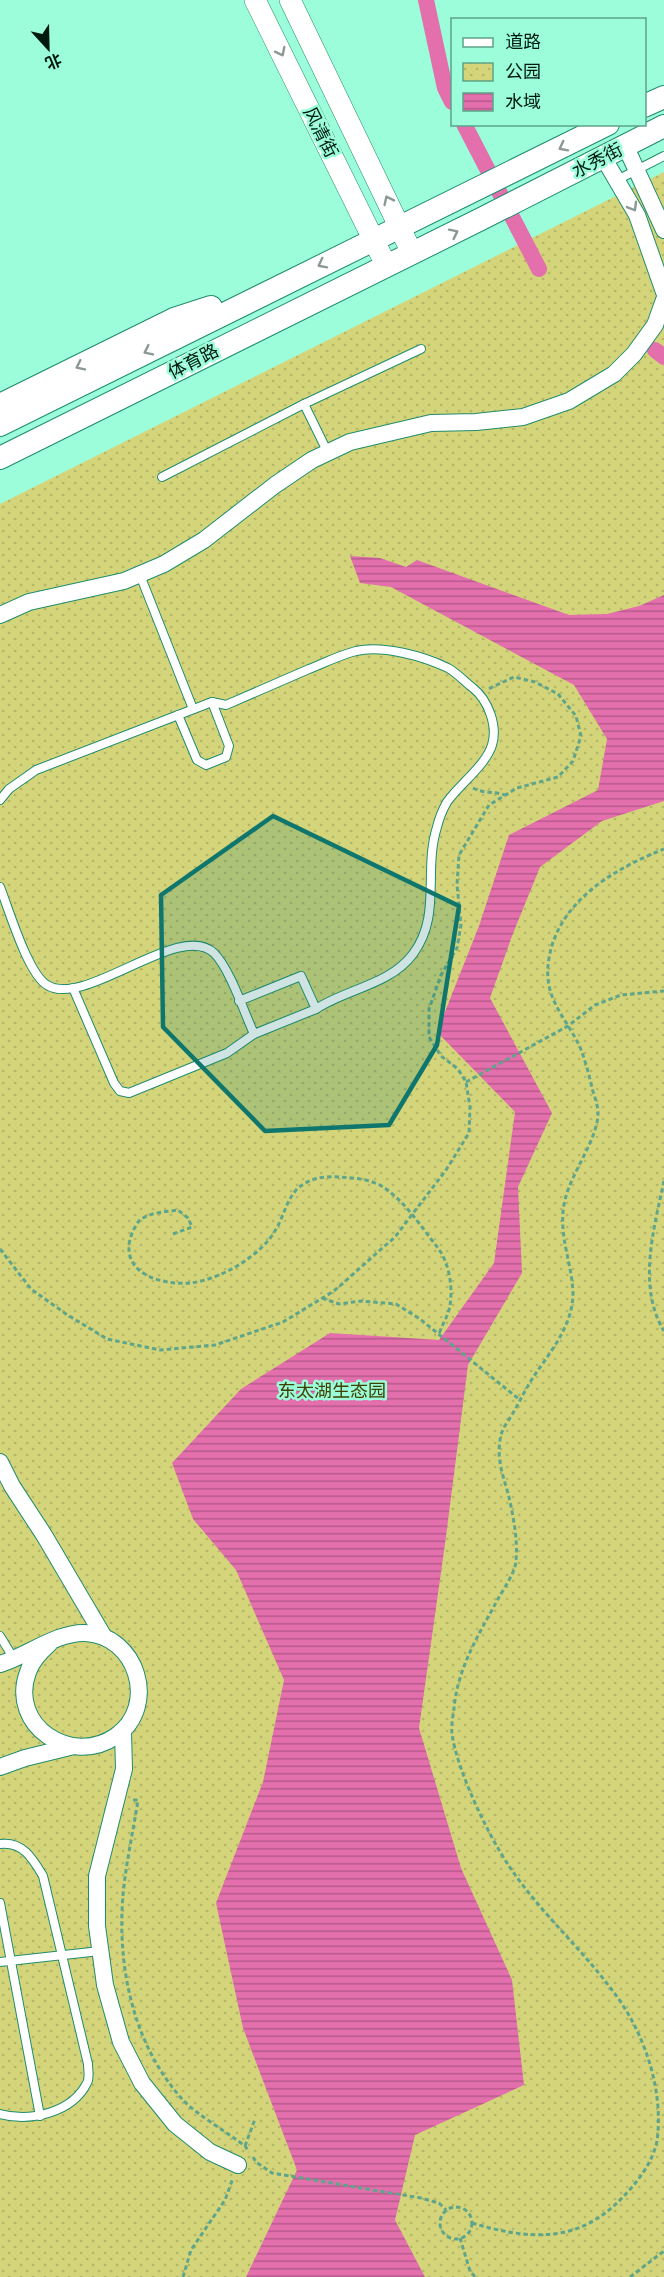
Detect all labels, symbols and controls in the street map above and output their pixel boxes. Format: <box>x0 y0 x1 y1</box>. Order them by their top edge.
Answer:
north arrow <box>18 18 78 78</box>
legend <box>451 18 646 126</box>
text: 道路 <box>505 30 541 53</box>
one-way arrow <box>274 46 286 57</box>
text: 北 <box>42 50 65 74</box>
text: 公园 <box>505 60 541 83</box>
text: 水域 <box>505 90 541 113</box>
street label: 风清街 <box>298 103 344 161</box>
street label: 水秀街 <box>568 137 626 183</box>
one-way arrow <box>558 140 569 152</box>
one-way arrow <box>383 195 395 206</box>
one-way arrow <box>625 201 637 211</box>
one-way arrow <box>447 228 458 240</box>
one-way arrow <box>318 257 329 268</box>
street label: 体育路 <box>164 338 222 384</box>
one-way arrow <box>143 344 154 355</box>
one-way arrow <box>75 358 86 370</box>
park label: 东太湖生态园 <box>278 1379 386 1402</box>

